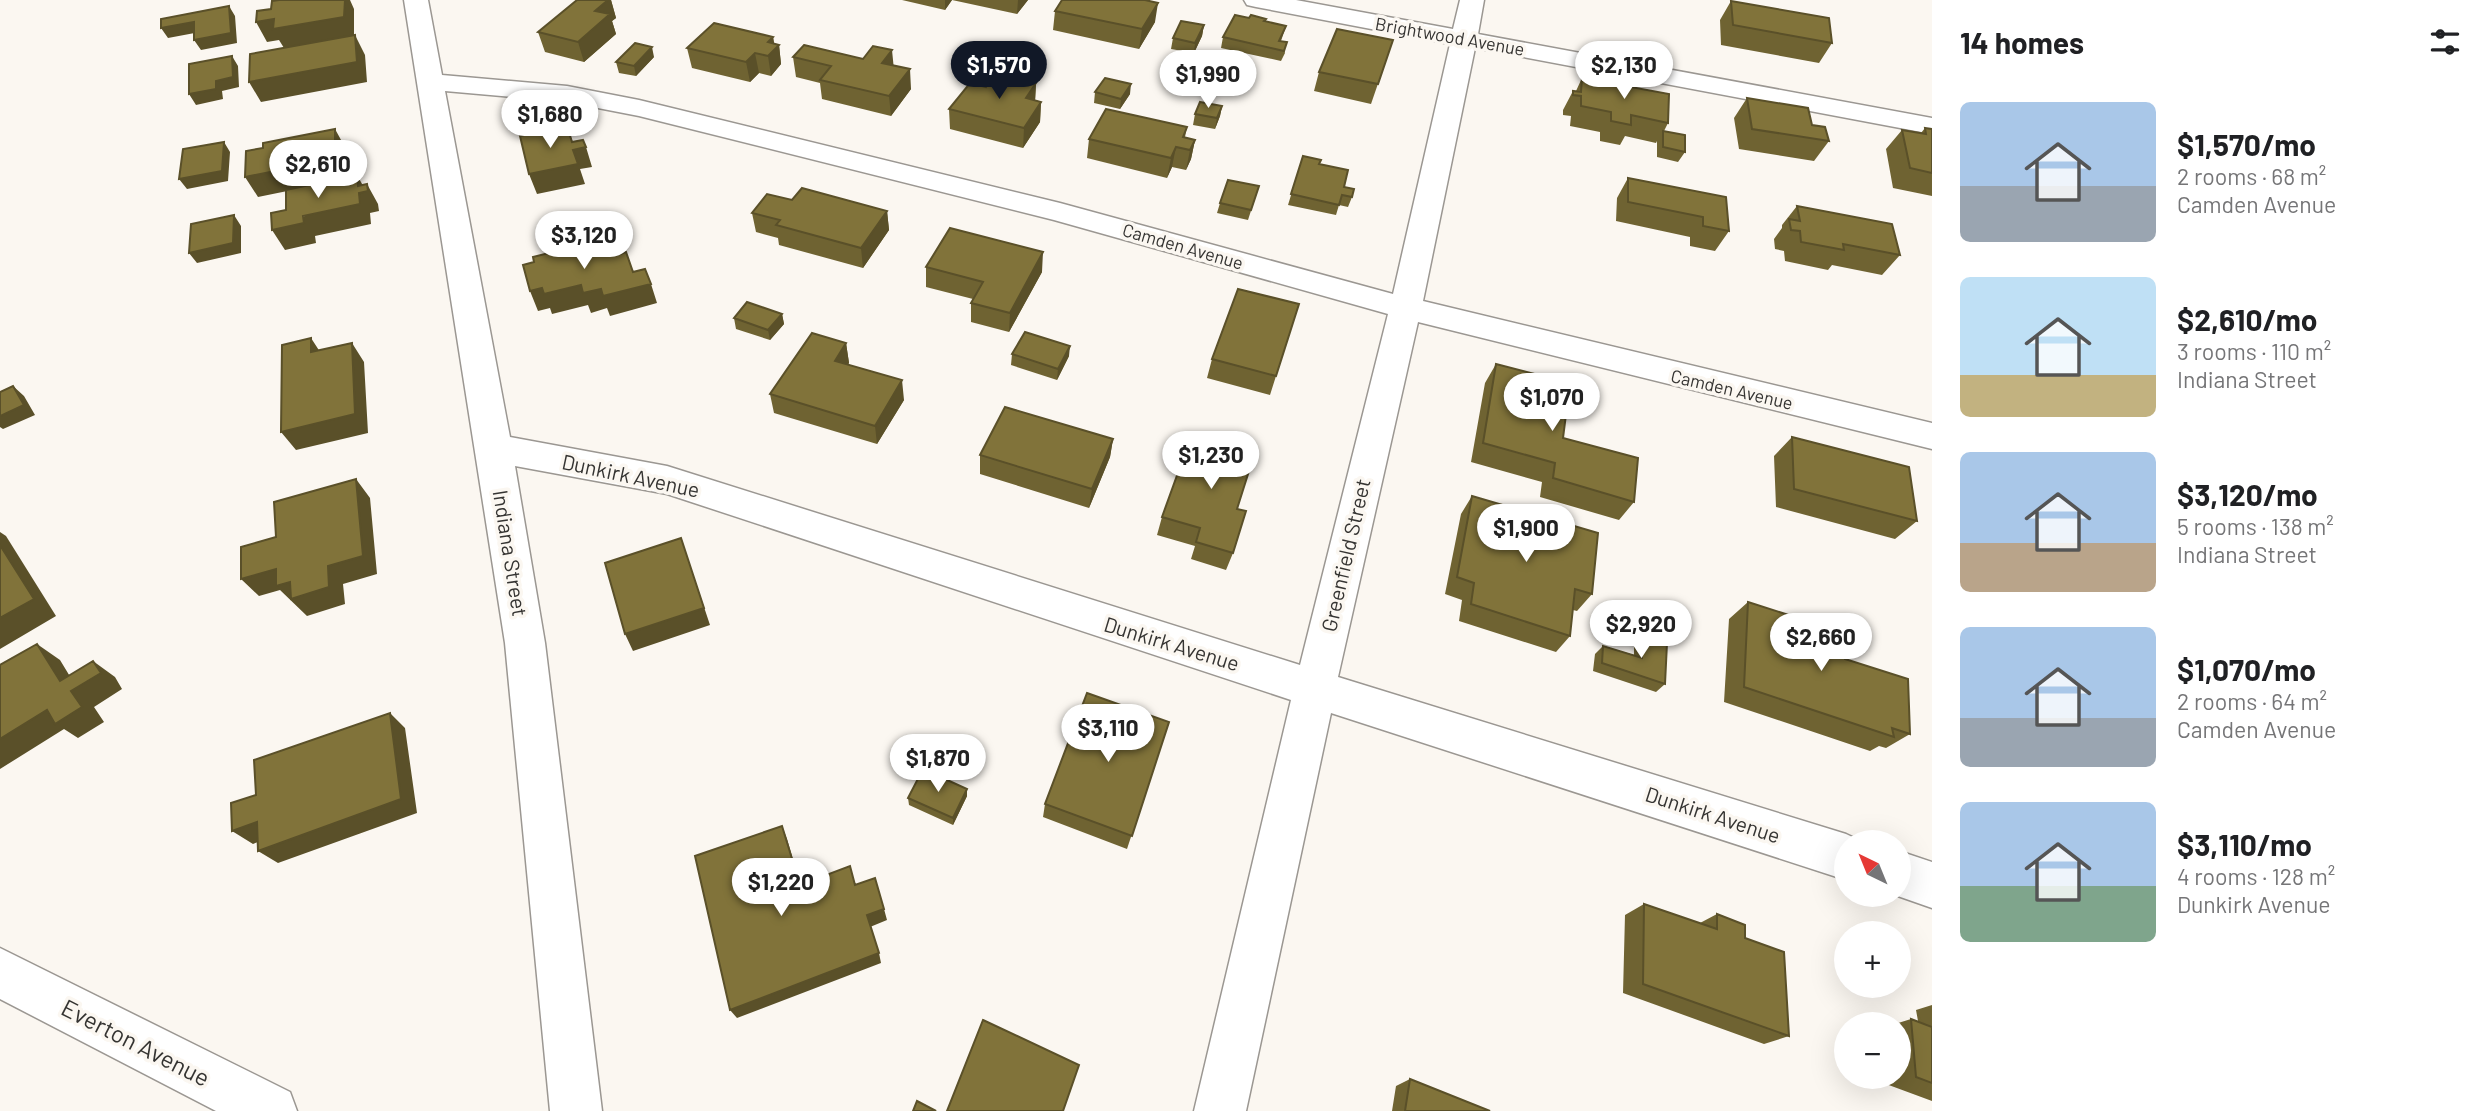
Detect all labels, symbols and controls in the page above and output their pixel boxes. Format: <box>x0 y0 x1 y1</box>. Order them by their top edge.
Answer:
street label: Brightwood Avenue <box>1374 12 1526 60</box>
icon: filters <box>2426 23 2464 61</box>
text: 14 homes <box>1960 24 2084 60</box>
pin: $1,570 <box>942 42 1056 101</box>
pin: $2,130 <box>1567 42 1681 101</box>
text: $1,570 <box>967 50 1031 78</box>
pin: $1,990 <box>1151 50 1265 110</box>
text: $2,130 <box>1591 50 1657 78</box>
text: $1,990 <box>1176 59 1240 87</box>
pin: $1,680 <box>493 90 607 150</box>
text: $1,680 <box>517 99 583 127</box>
text: $1,570/mo <box>2177 126 2316 162</box>
icon: home <box>2016 130 2100 214</box>
pin: $2,610 <box>261 140 375 200</box>
text: $2,610 <box>285 149 351 177</box>
text: 2 rooms · 68 m² <box>2177 162 2326 190</box>
text: Camden Avenue <box>2177 190 2336 218</box>
pin: $3,120 <box>527 212 641 271</box>
street label: Camden Avenue <box>1120 218 1246 274</box>
text: $3,120 <box>551 220 617 248</box>
text: $2,610/mo <box>2177 301 2318 337</box>
icon: home <box>2016 305 2100 389</box>
text: 3 rooms · 110 m² <box>2177 337 2331 365</box>
street label: Camden Avenue <box>1669 364 1795 414</box>
text: Indiana Street <box>2177 365 2317 393</box>
pin: $1,070 <box>1495 374 1609 433</box>
text: $1,070 <box>1520 382 1584 410</box>
pin: $1,230 <box>1154 432 1268 491</box>
text: $1,230 <box>1178 440 1244 468</box>
street label: Dunkirk Avenue <box>560 448 702 502</box>
street label: Greenfield Street <box>1315 476 1375 634</box>
text: $3,120/mo <box>2177 476 2318 512</box>
icon: home <box>2016 480 2100 564</box>
street label: Indiana Street <box>489 488 533 618</box>
pin: $1,900 <box>1469 504 1583 564</box>
text: 5 rooms · 138 m² <box>2177 512 2334 540</box>
text: $1,900 <box>1493 513 1559 541</box>
text: Indiana Street <box>2177 540 2317 568</box>
pin: $2,920 <box>1584 600 1698 660</box>
text: $2,920 <box>1606 609 1676 637</box>
street label: Dunkirk Avenue <box>1101 611 1243 675</box>
pin: $2,660 <box>1764 614 1878 673</box>
text: $2,660 <box>1786 622 1856 650</box>
text: $1,070/mo <box>2177 651 2316 687</box>
icon: home <box>2016 655 2100 739</box>
text: 2 rooms · 64 m² <box>2177 687 2327 715</box>
pin: $3,110 <box>1051 704 1165 764</box>
text: $3,110 <box>1077 713 1139 741</box>
text: Camden Avenue <box>2177 715 2336 743</box>
pin: $1,870 <box>881 734 995 794</box>
text: $1,870 <box>906 743 970 771</box>
street label: Dunkirk Avenue <box>1642 780 1784 848</box>
text: $3,110/mo <box>2177 826 2312 862</box>
north arrow <box>1834 830 1911 906</box>
map controls <box>1834 830 1911 1089</box>
icon: home <box>2016 830 2100 914</box>
pin: $1,220 <box>724 858 838 918</box>
text: 4 rooms · 128 m² <box>2177 862 2335 890</box>
text: $1,220 <box>748 867 814 895</box>
text: Dunkirk Avenue <box>2177 890 2331 918</box>
button: + <box>1834 921 1911 998</box>
street label: Everton Avenue <box>57 992 215 1092</box>
button: − <box>1834 1012 1911 1089</box>

